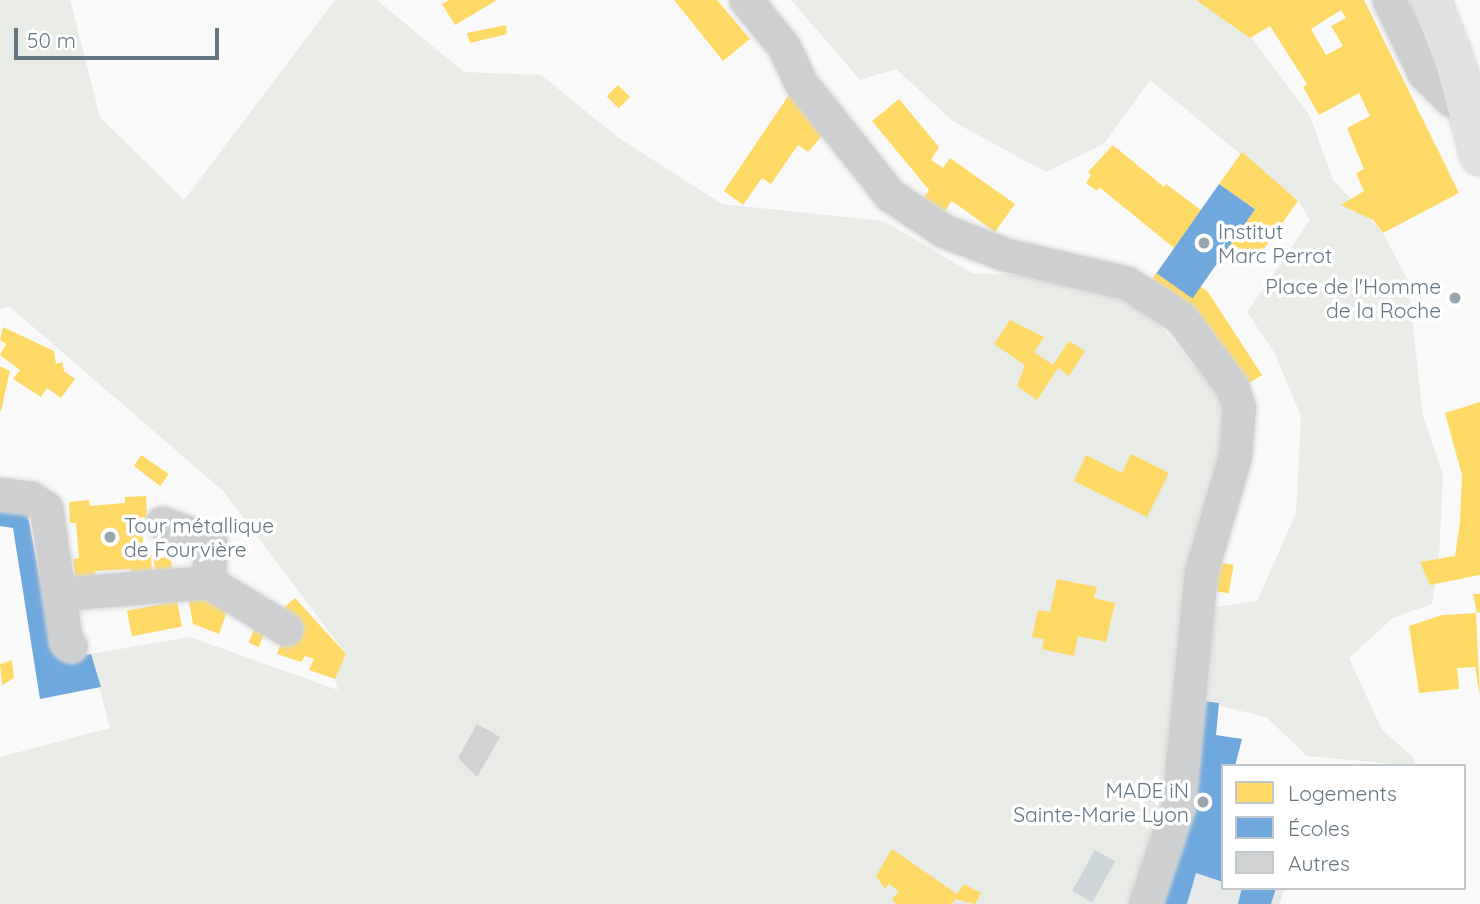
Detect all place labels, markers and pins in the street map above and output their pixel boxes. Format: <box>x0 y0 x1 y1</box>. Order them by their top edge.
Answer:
place label: Institut Marc Perrot <box>1218 218 1332 268</box>
marker: Institut Marc Perrot <box>1196 235 1212 251</box>
place label: Place de l'Homme de la Roche <box>1265 273 1441 323</box>
marker: Place de l'Homme de la Roche <box>1447 290 1463 306</box>
place label: Tour métallique de Fourvière <box>124 512 274 562</box>
marker: Tour métallique de Fourvière <box>102 529 118 545</box>
place label: MADE iN Sainte-Marie Lyon <box>1013 777 1189 827</box>
marker: MADE iN Sainte-Marie Lyon <box>1195 794 1211 810</box>

